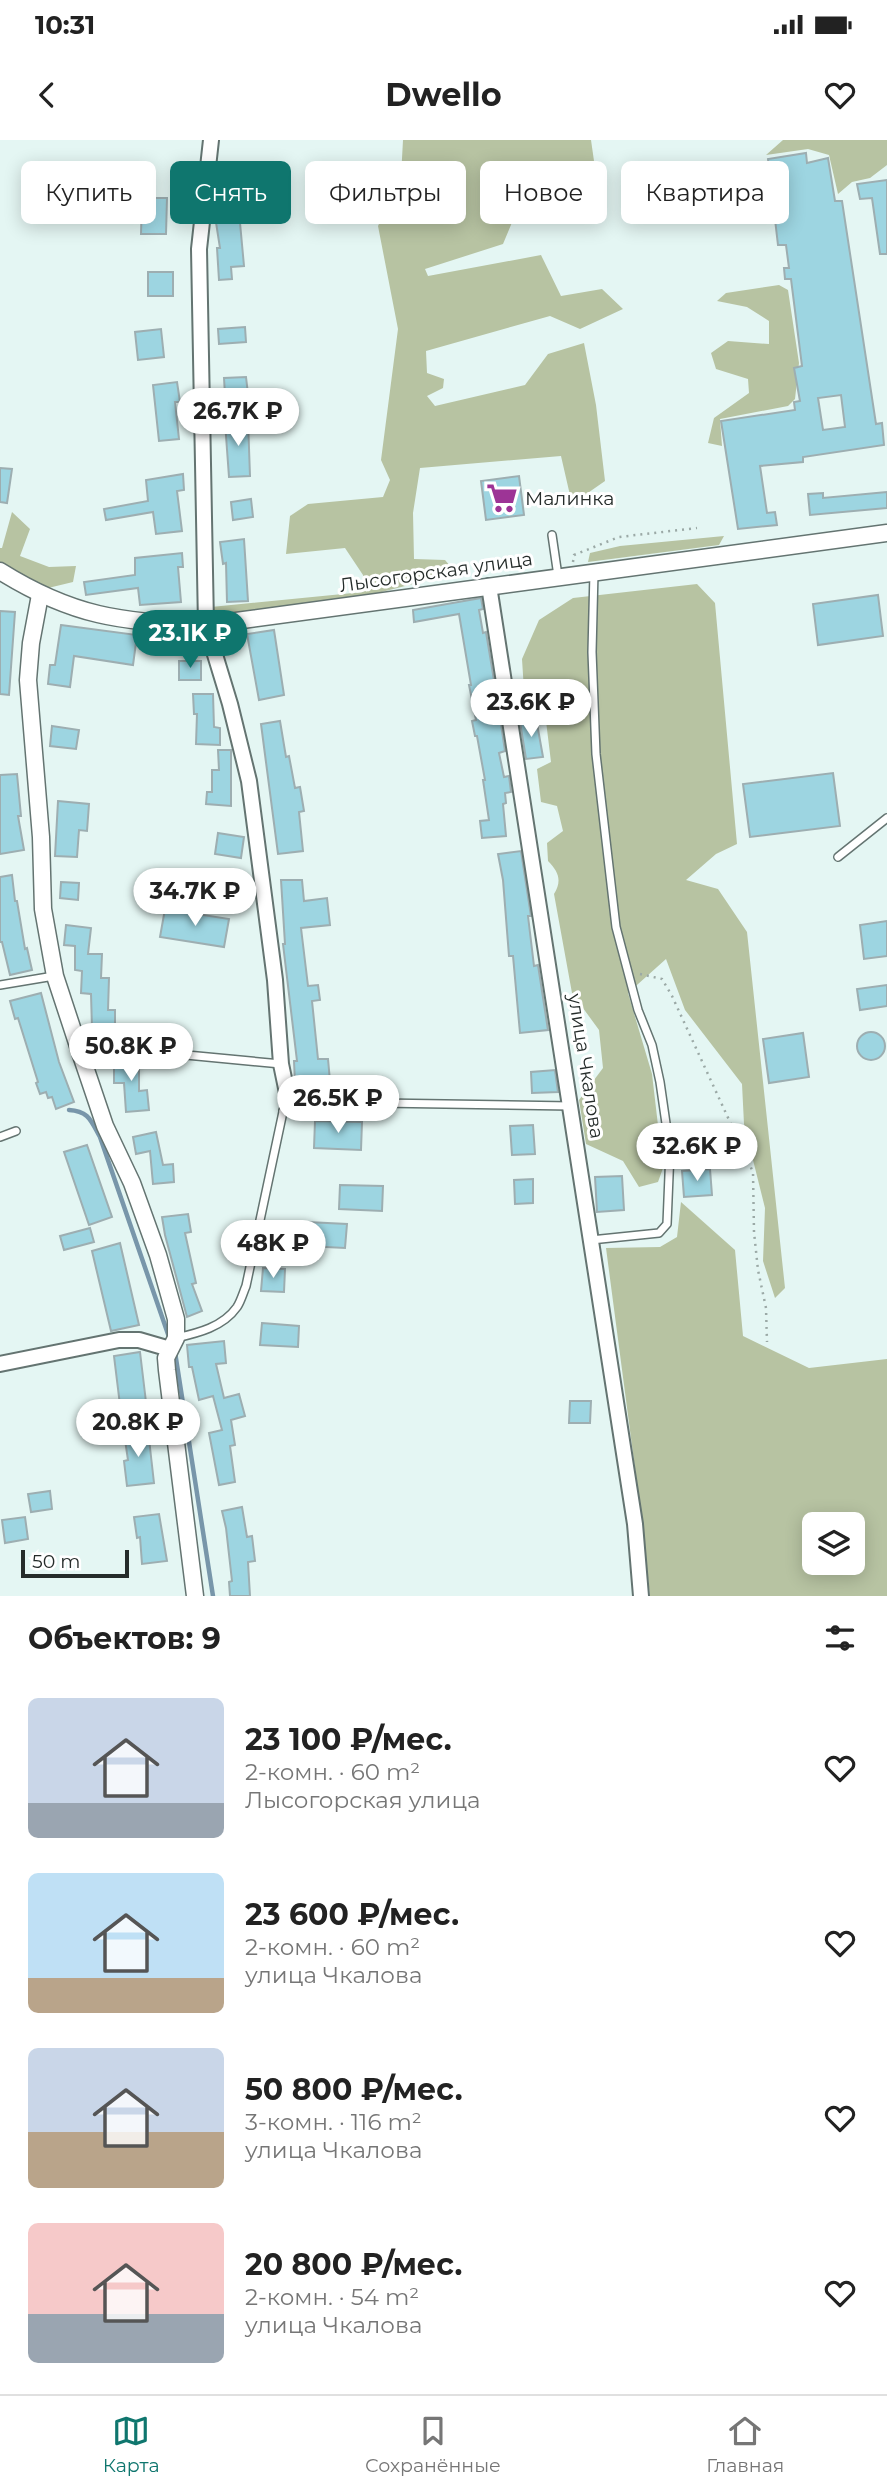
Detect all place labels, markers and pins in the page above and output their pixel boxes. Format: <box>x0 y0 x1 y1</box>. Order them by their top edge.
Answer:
pin: 26.7K ₽ <box>173 388 303 448</box>
supermarket icon: Малинка <box>485 481 519 515</box>
place label: Малинка <box>525 487 614 510</box>
pin: 23.1K ₽ <box>125 610 255 670</box>
pin: 23.6K ₽ <box>466 680 596 739</box>
pin: 34.7K ₽ <box>130 868 260 928</box>
pin: 50.8K ₽ <box>66 1024 196 1083</box>
pin: 26.5K ₽ <box>273 1076 403 1135</box>
pin: 32.6K ₽ <box>632 1124 762 1183</box>
pin: 48K ₽ <box>224 1220 322 1280</box>
pin: 20.8K ₽ <box>73 1400 203 1459</box>

